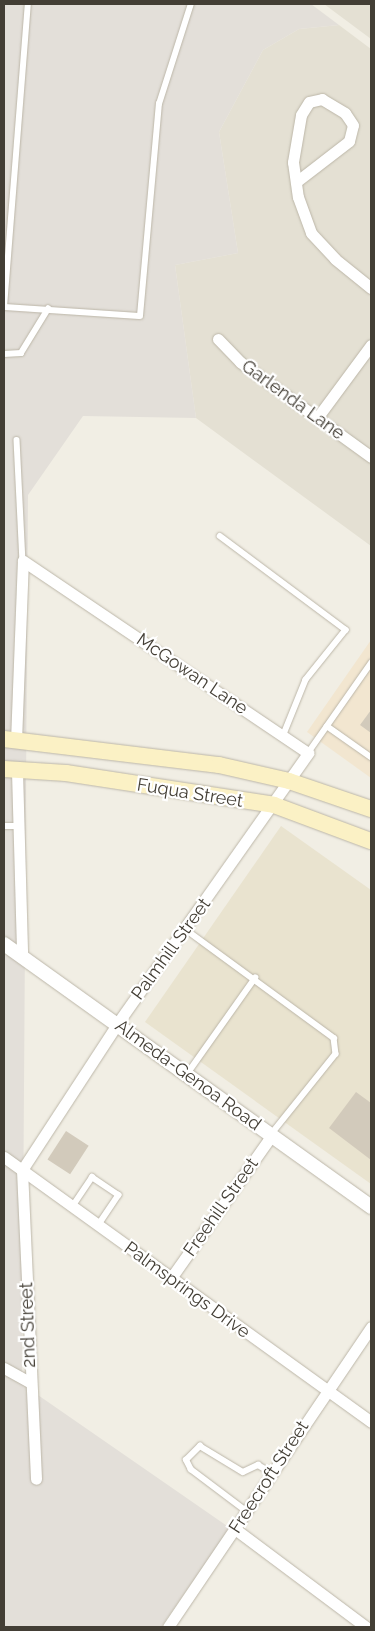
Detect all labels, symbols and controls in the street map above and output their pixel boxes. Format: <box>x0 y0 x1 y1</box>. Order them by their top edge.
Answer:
street label: Garlenda Lane <box>237 355 349 445</box>
street label: McGowan Lane <box>132 629 252 719</box>
street label: Fuqua Street <box>136 774 244 812</box>
street label: Palmhill Street <box>127 894 215 1004</box>
street label: Almeda-Genoa Road <box>111 1015 265 1135</box>
street label: Freehill Street <box>179 1153 263 1261</box>
street label: Palmsprings Drive <box>120 1237 254 1343</box>
street label: 2nd Street <box>16 1282 40 1368</box>
street label: Freecroft Street <box>225 1417 313 1537</box>

